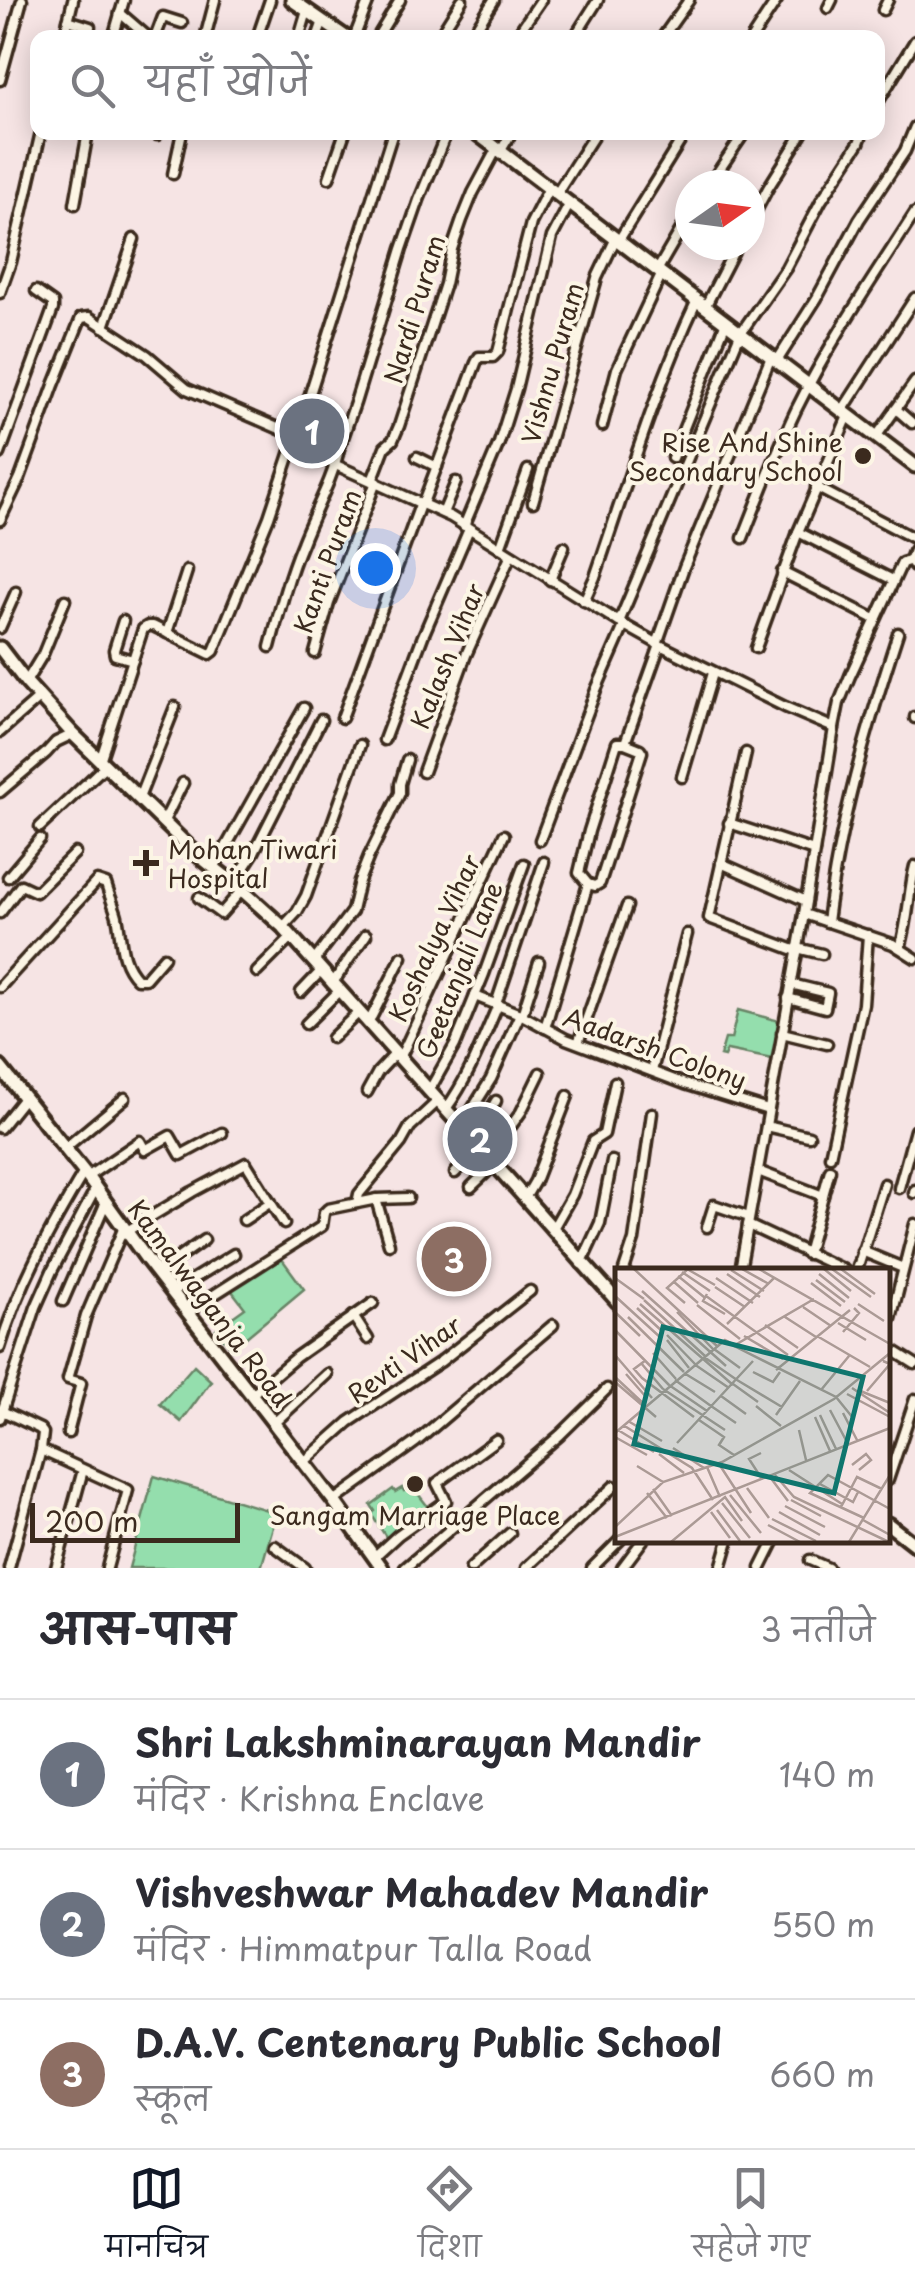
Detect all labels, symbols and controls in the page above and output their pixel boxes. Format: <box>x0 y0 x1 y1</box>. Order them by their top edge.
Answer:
search box <box>30 30 885 140</box>
text: यहाँ खोजें <box>145 51 311 108</box>
icon: search <box>65 58 120 113</box>
north arrow <box>675 170 765 260</box>
street label: Nardi Puram <box>373 230 455 388</box>
street label: Vishnu Puram <box>511 278 593 448</box>
pin: 1 <box>280 394 344 468</box>
place label: Rise And Shine Secondary School <box>628 423 843 490</box>
marker: Rise And Shine Secondary School <box>852 445 874 467</box>
street label: Kanti Puram <box>283 484 371 638</box>
your location <box>350 543 401 594</box>
street label: Kalash Vihar <box>400 577 494 735</box>
place label: Mohan Tiwari Hospital <box>168 830 337 897</box>
street label: Koshalya Vihar <box>378 847 490 1028</box>
marker: Mohan Tiwari Hospital <box>133 850 159 876</box>
street label: Geetanjali Lane <box>406 876 512 1064</box>
street label: Aadarsh Colony <box>558 997 752 1099</box>
pin: 2 <box>448 1102 512 1176</box>
street label: Kamalwaganja Road <box>119 1191 301 1415</box>
pin: 3 <box>422 1222 486 1296</box>
inset map <box>615 1268 890 1543</box>
street label: Revti Vihar <box>339 1305 469 1412</box>
marker: Sangam Marriage Place <box>404 1473 426 1495</box>
place label: Sangam Marriage Place <box>270 1496 560 1534</box>
scale bar <box>30 1498 240 1542</box>
text: 200 m <box>45 1499 138 1542</box>
text: आस-पास <box>40 1595 235 1658</box>
text: 3 नतीजे <box>761 1605 875 1653</box>
text: Shri Lakshminarayan Mandir <box>135 1713 701 1770</box>
text: 1 <box>65 1750 80 1798</box>
text: 140 m <box>779 1750 875 1798</box>
text: मंदिर · Krishna Enclave <box>135 1774 485 1822</box>
text: Vishveshwar Mahadev Mandir <box>135 1863 708 1920</box>
text: 2 <box>61 1900 84 1948</box>
text: 550 m <box>771 1900 875 1948</box>
text: मंदिर · Himmatpur Talla Road <box>135 1924 592 1972</box>
text: D.A.V. Centenary Public School <box>135 2013 722 2070</box>
text: 3 <box>62 2050 83 2098</box>
text: 660 m <box>769 2050 875 2098</box>
text: स्कूल <box>135 2074 211 2122</box>
tab: मानचित्र <box>105 2161 208 2278</box>
tab: दिशा <box>418 2161 481 2278</box>
tab: सहेजे गए <box>692 2161 810 2278</box>

